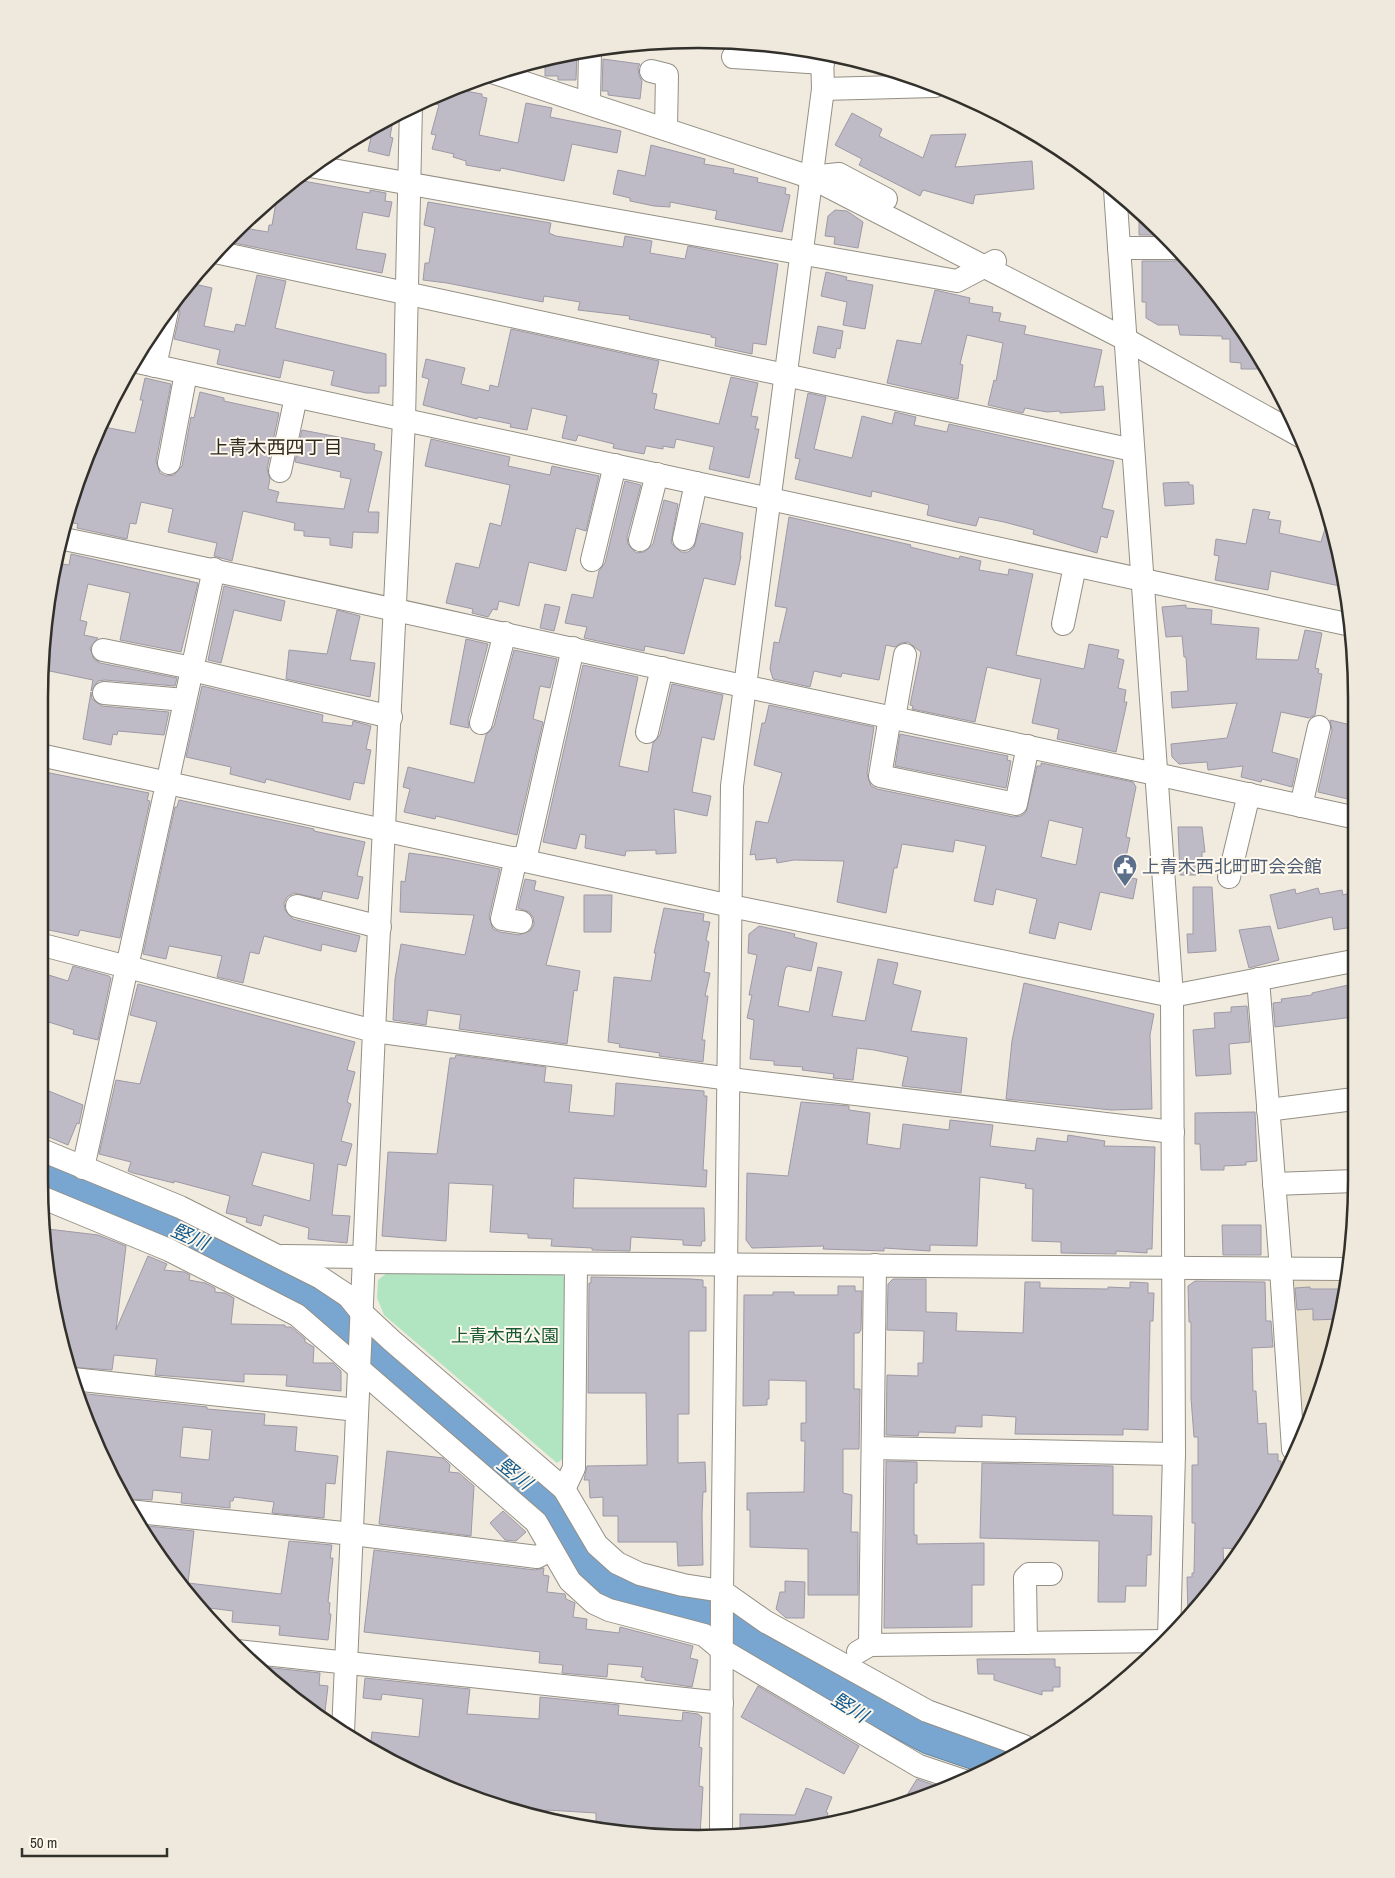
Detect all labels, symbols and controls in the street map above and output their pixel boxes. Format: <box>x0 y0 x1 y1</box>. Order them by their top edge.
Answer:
district label: 上青木西四丁目 <box>209 434 343 460</box>
public building icon: 上青木西北町町会会館 <box>1112 853 1138 887</box>
place label: 上青木西北町町会会館 <box>1142 854 1322 879</box>
water label: 竪川 <box>167 1216 214 1256</box>
park label: 上青木西公園 <box>451 1323 559 1348</box>
water label: 竪川 <box>492 1451 539 1496</box>
water label: 竪川 <box>827 1686 875 1729</box>
scale bar <box>22 1826 168 1858</box>
text: 50 m <box>30 1832 57 1853</box>

